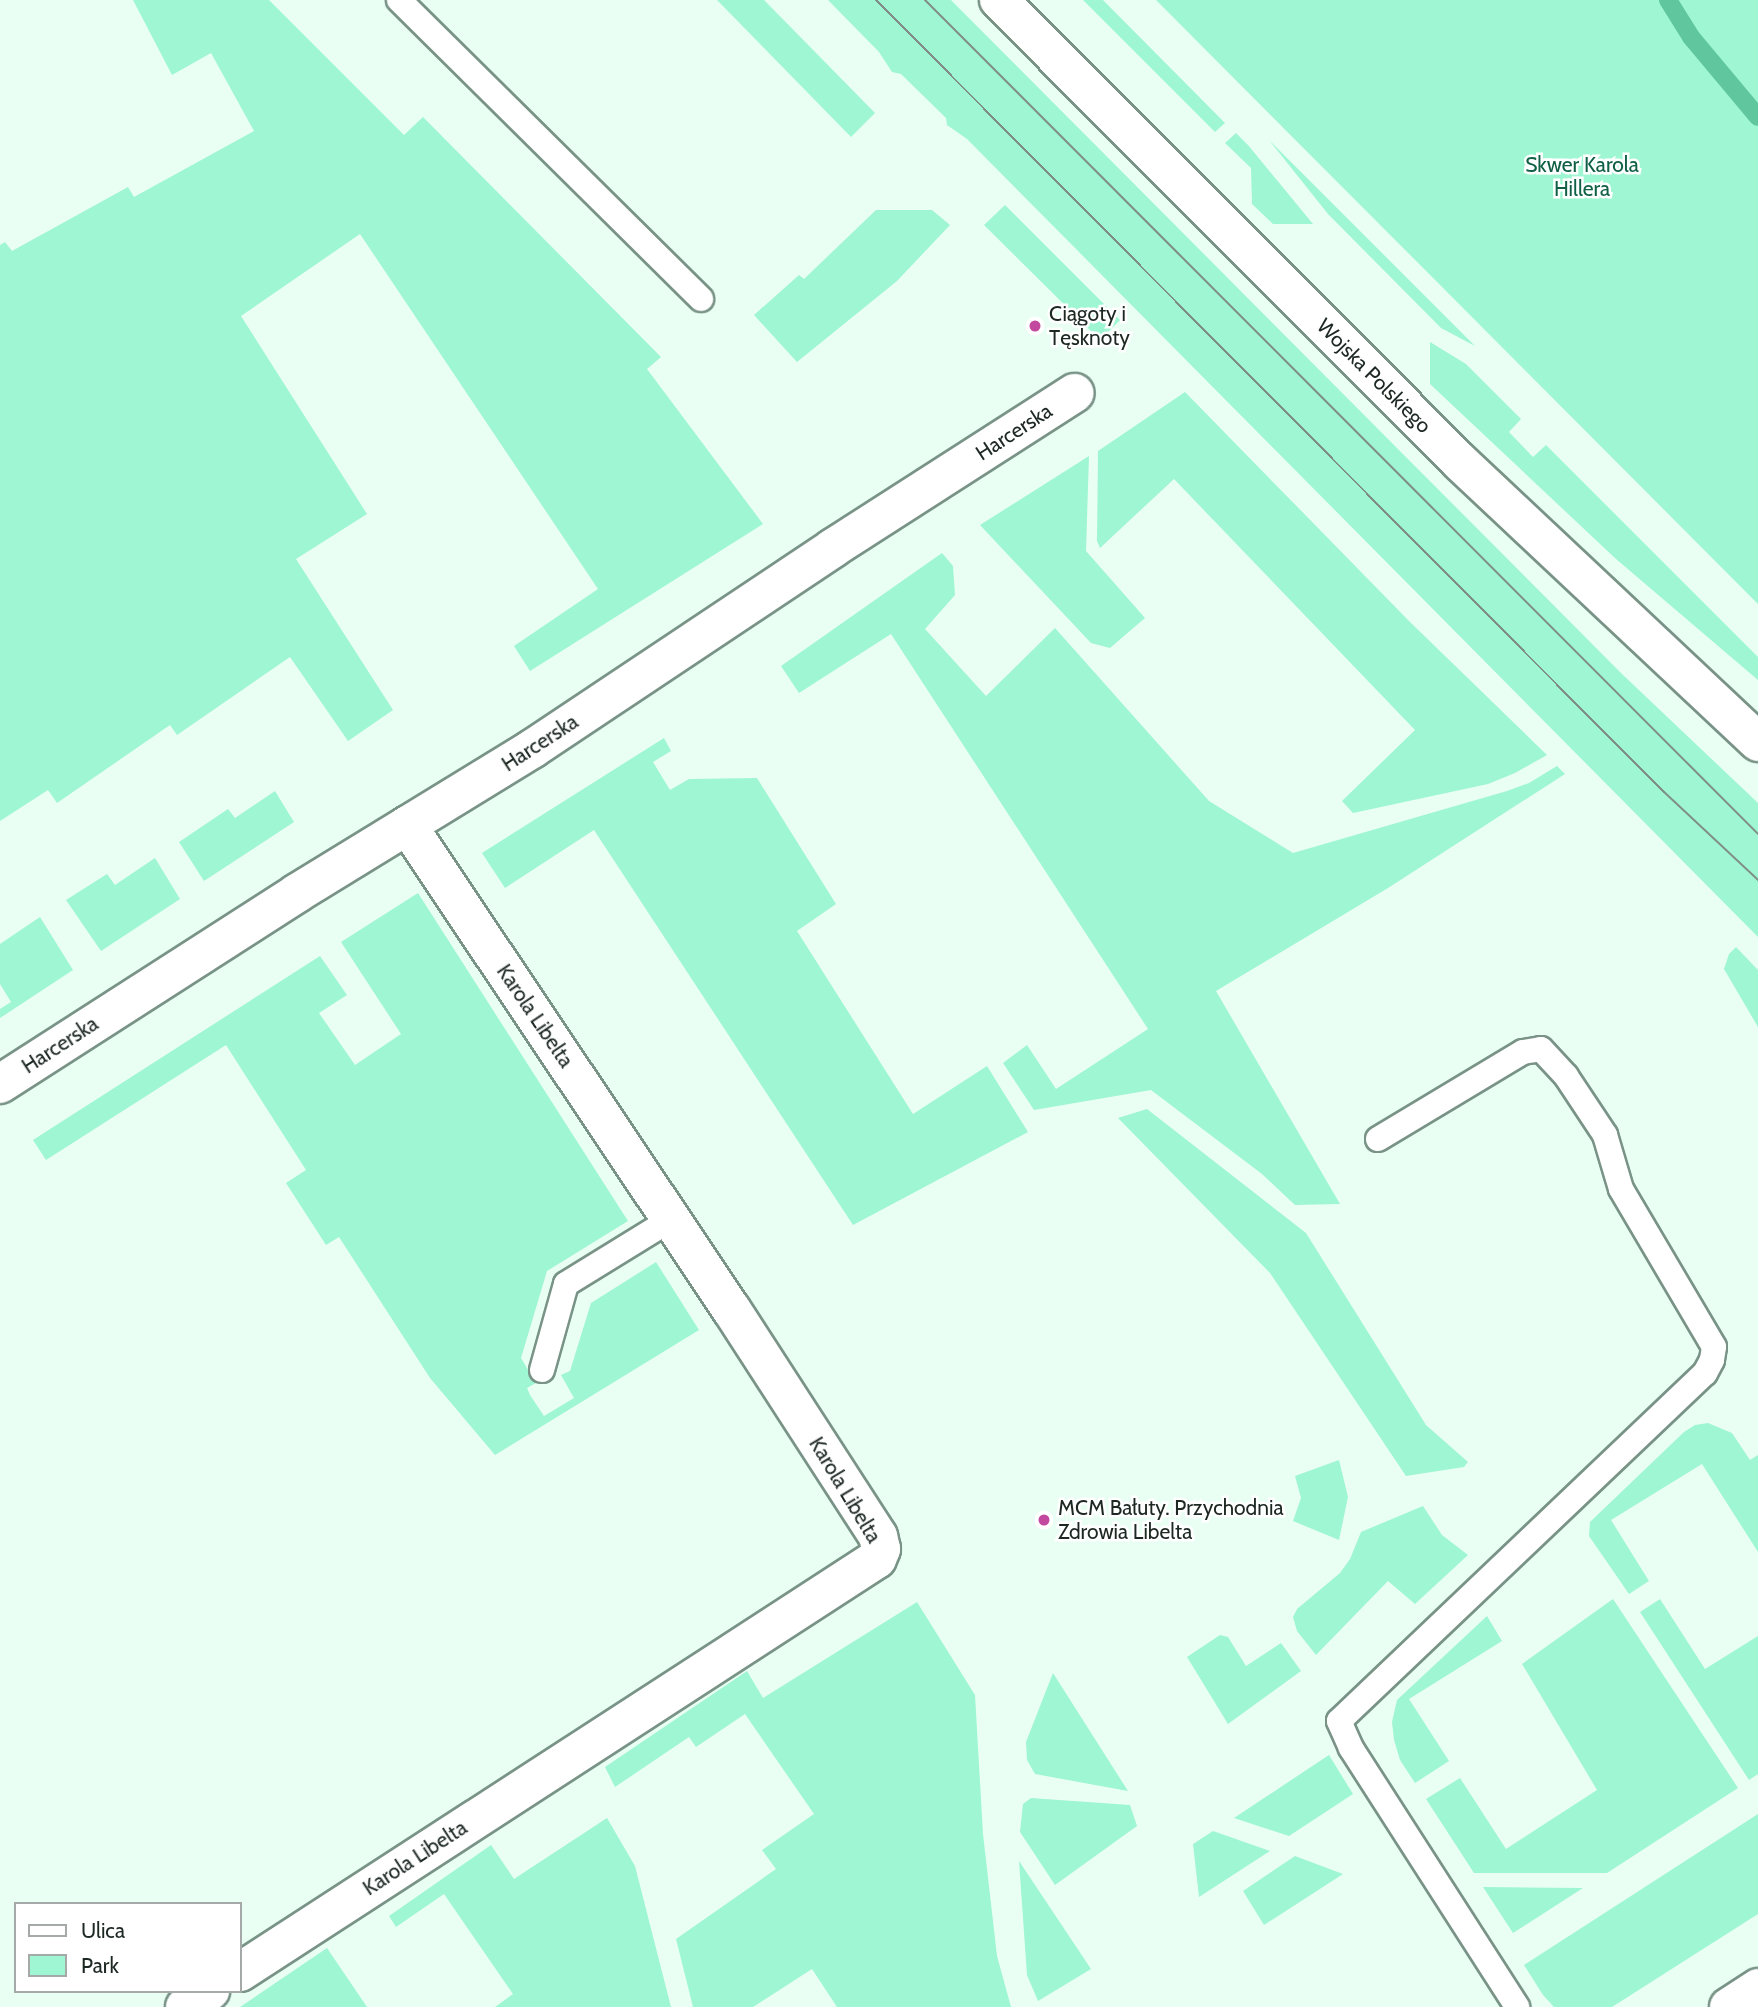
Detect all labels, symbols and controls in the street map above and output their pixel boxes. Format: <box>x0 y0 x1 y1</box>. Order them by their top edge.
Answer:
park label: Skwer Karola Hillera <box>1525 152 1639 202</box>
place label: Ciągoty i Tęsknoty <box>1049 301 1130 351</box>
street label: Wojska Polskiego <box>1312 314 1436 438</box>
marker: Ciągoty i Tęsknoty <box>1027 318 1043 334</box>
street label: Harcerska <box>971 398 1057 466</box>
street label: Harcerska <box>497 709 583 777</box>
street label: Karola Libelta <box>491 960 579 1072</box>
street label: Harcerska <box>17 1011 103 1079</box>
street label: Karola Libelta <box>804 1432 886 1548</box>
place label: MCM Bałuty. Przychodnia Zdrowia Libelta <box>1058 1495 1284 1545</box>
marker: MCM Bałuty. Przychodnia Zdrowia Libelta <box>1036 1512 1052 1528</box>
street label: Karola Libelta <box>358 1815 472 1901</box>
legend <box>14 1902 242 1993</box>
text: Ulica <box>81 1918 125 1943</box>
text: Park <box>81 1953 119 1978</box>

